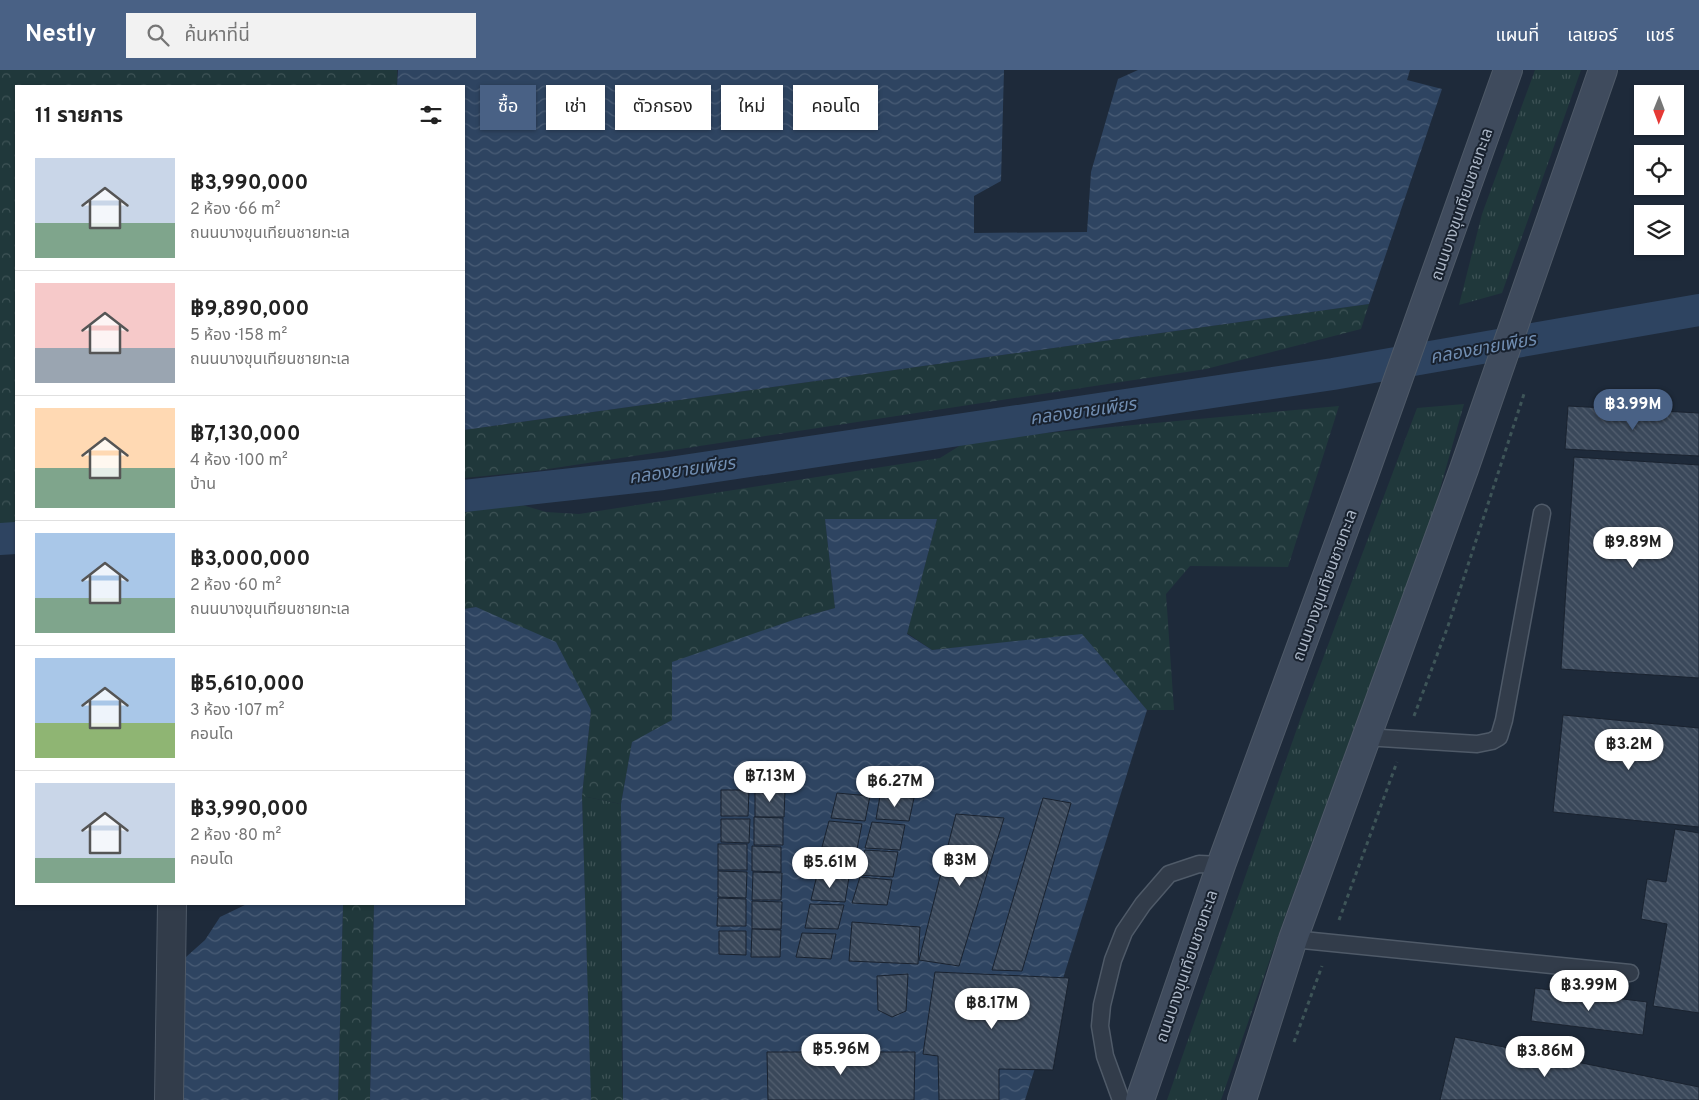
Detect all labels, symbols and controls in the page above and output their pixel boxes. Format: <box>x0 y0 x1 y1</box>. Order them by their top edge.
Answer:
search box <box>126 13 476 58</box>
text: Nestly <box>25 20 96 50</box>
icon: search <box>144 21 172 49</box>
text: ค้นหาที่นี่ <box>184 24 250 48</box>
text: แผนที่ <box>1495 25 1539 48</box>
text: เลเยอร์ <box>1567 25 1617 48</box>
text: แชร์ <box>1645 25 1674 48</box>
chip: ซื้อ <box>480 85 536 130</box>
chip: เช่า <box>546 85 605 130</box>
chip: ตัวกรอง <box>615 85 711 130</box>
chip: ใหม่ <box>721 85 783 130</box>
chip: คอนโด <box>793 85 878 130</box>
north arrow <box>1634 85 1684 135</box>
map controls <box>1634 85 1684 255</box>
icon: filters <box>417 101 445 129</box>
text: 11 รายการ <box>35 103 123 130</box>
street label: ถนนบางขุนเทียนชายทะเล <box>1427 126 1498 284</box>
button: locate <box>1634 145 1684 195</box>
text: ฿3,990,000 <box>190 170 308 197</box>
icon: home <box>75 178 135 238</box>
text: 2 ห้อง · 66 m² <box>190 200 280 220</box>
button: layers <box>1634 205 1684 255</box>
text: ถนนบางขุนเทียนชายทะเล <box>190 224 350 244</box>
text: ฿9,890,000 <box>190 296 309 323</box>
icon: home <box>75 303 135 363</box>
text: 5 ห้อง · 158 m² <box>190 326 287 346</box>
water label: คลองยายเพียร <box>1429 329 1539 370</box>
text: ถนนบางขุนเทียนชายทะเล <box>190 350 350 370</box>
pin: ฿3.99M <box>1592 388 1674 431</box>
water label: คลองยายเพียร <box>1029 393 1139 431</box>
text: ฿3.99M <box>1605 395 1661 415</box>
text: ฿7,130,000 <box>190 421 300 448</box>
icon: home <box>75 428 135 488</box>
text: 4 ห้อง · 100 m² <box>190 451 288 471</box>
water label: คลองยายเพียร <box>628 452 738 490</box>
text: บ้าน <box>190 475 216 495</box>
street label: ถนนบางขุนเทียนชายทะเล <box>1289 507 1363 664</box>
pin: ฿9.89M <box>1592 526 1674 569</box>
text: ฿9.89M <box>1604 533 1662 553</box>
text: ฿3,000,000 <box>190 546 310 573</box>
icon: home <box>75 553 135 613</box>
text: 2 ห้อง · 60 m² <box>190 576 281 596</box>
text: ถนนบางขุนเทียนชายทะเล <box>190 600 350 620</box>
text: ฿5,610,000 <box>190 671 304 698</box>
icon: home <box>75 678 135 738</box>
text: 3 ห้อง · 107 m² <box>190 701 285 721</box>
text: คอนโด <box>190 725 233 745</box>
pin: ฿3.2M <box>1594 728 1664 771</box>
text: ฿3.2M <box>1606 735 1652 755</box>
pin: ฿7.13M <box>729 760 811 803</box>
pin: ฿6.27M <box>854 766 936 808</box>
text: ฿7.13M <box>745 767 795 787</box>
text: ฿6.27M <box>867 772 923 792</box>
text: ฿3,990,000 <box>190 796 308 823</box>
icon: home <box>75 803 135 863</box>
text: 2 ห้อง · 80 m² <box>190 826 281 846</box>
pin: ฿3M <box>936 844 984 887</box>
pin: ฿5.61M <box>789 846 871 889</box>
text: คอนโด <box>190 850 233 870</box>
text: ฿3M <box>943 851 977 871</box>
text: ฿5.61M <box>803 853 857 873</box>
street label: ถนนบางขุนเทียนชายทะเล <box>1152 888 1223 1046</box>
pin: ฿3.99M <box>1548 970 1630 1012</box>
text: ฿3.99M <box>1561 976 1617 996</box>
pin: ฿8.17M <box>951 988 1033 1030</box>
text: ฿8.17M <box>966 994 1018 1014</box>
pin: ฿5.96M <box>800 1034 882 1076</box>
pin: ฿3.86M <box>1504 1036 1586 1078</box>
text: ฿5.96M <box>812 1040 870 1060</box>
text: ฿3.86M <box>1517 1042 1574 1062</box>

